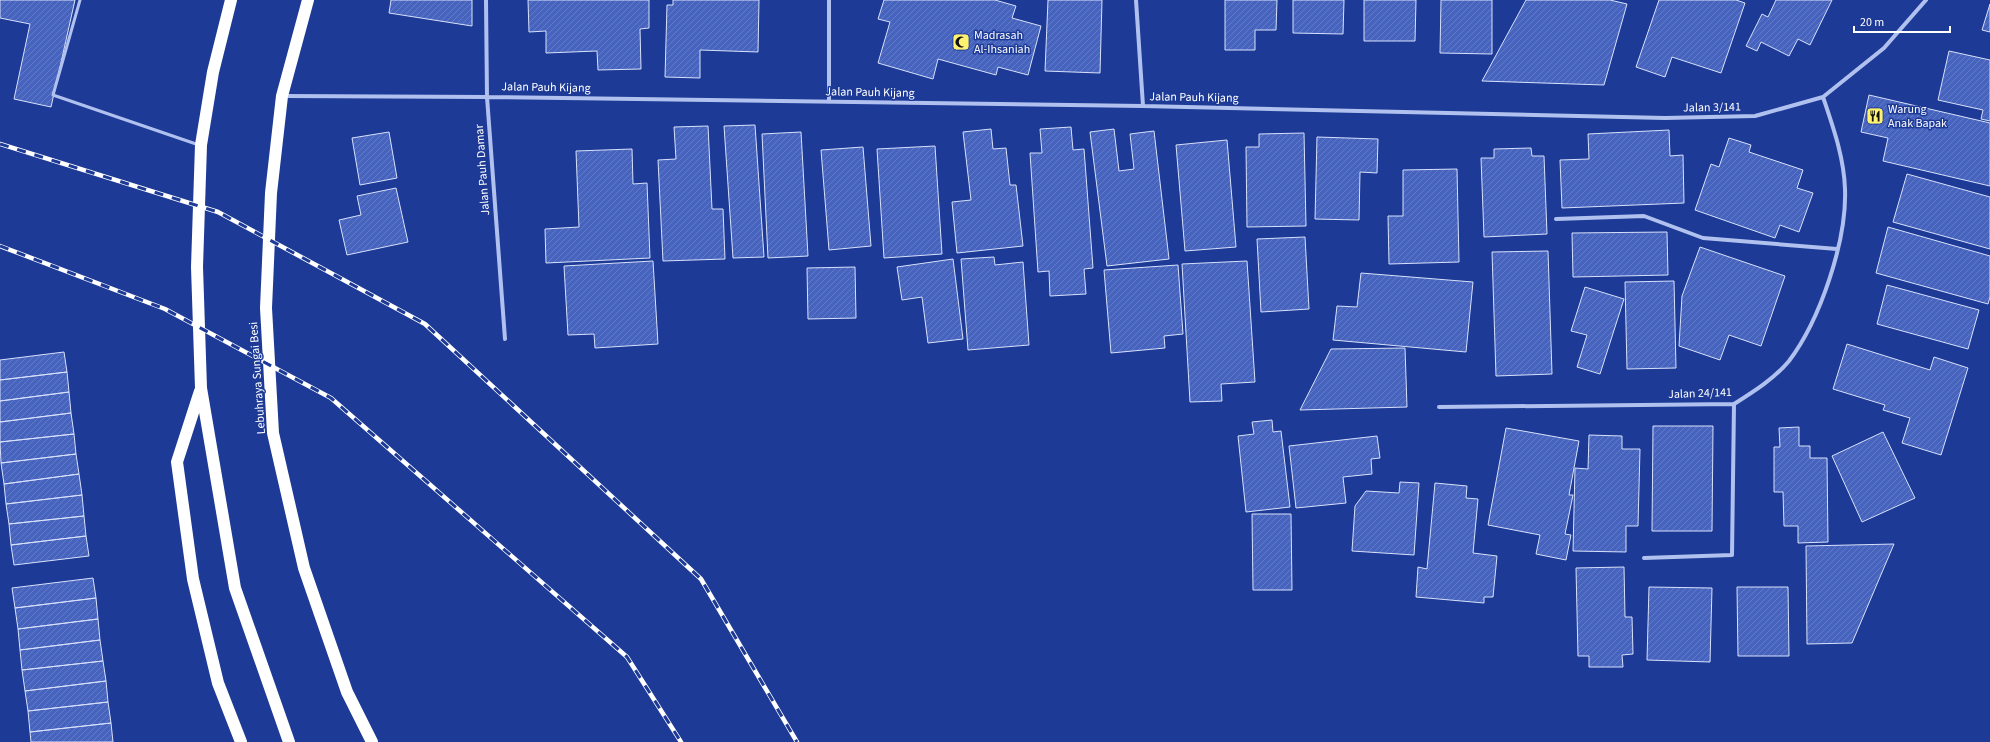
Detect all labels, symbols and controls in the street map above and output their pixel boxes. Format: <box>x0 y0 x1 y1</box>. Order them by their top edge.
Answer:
scale bar <box>1854 8 1950 34</box>
text: 20 m <box>1860 14 1884 31</box>
place label: Madrasah Al-Ihsaniah <box>974 27 1030 58</box>
mosque icon: Madrasah Al-Ihsaniah <box>951 32 971 52</box>
street label: Jalan Pauh Kijang <box>501 78 591 97</box>
street label: Jalan Pauh Kijang <box>825 83 915 102</box>
street label: Jalan Pauh Kijang <box>1149 88 1239 107</box>
street label: Jalan 3/141 <box>1683 98 1741 117</box>
place label: Warung Anak Bapak <box>1888 101 1947 132</box>
restaurant icon: Warung Anak Bapak <box>1865 106 1885 126</box>
street label: Jalan Pauh Damar <box>471 123 494 216</box>
street label: Lebuhraya Sungai Besi <box>245 321 270 435</box>
street label: Jalan 24/141 <box>1668 384 1732 403</box>

